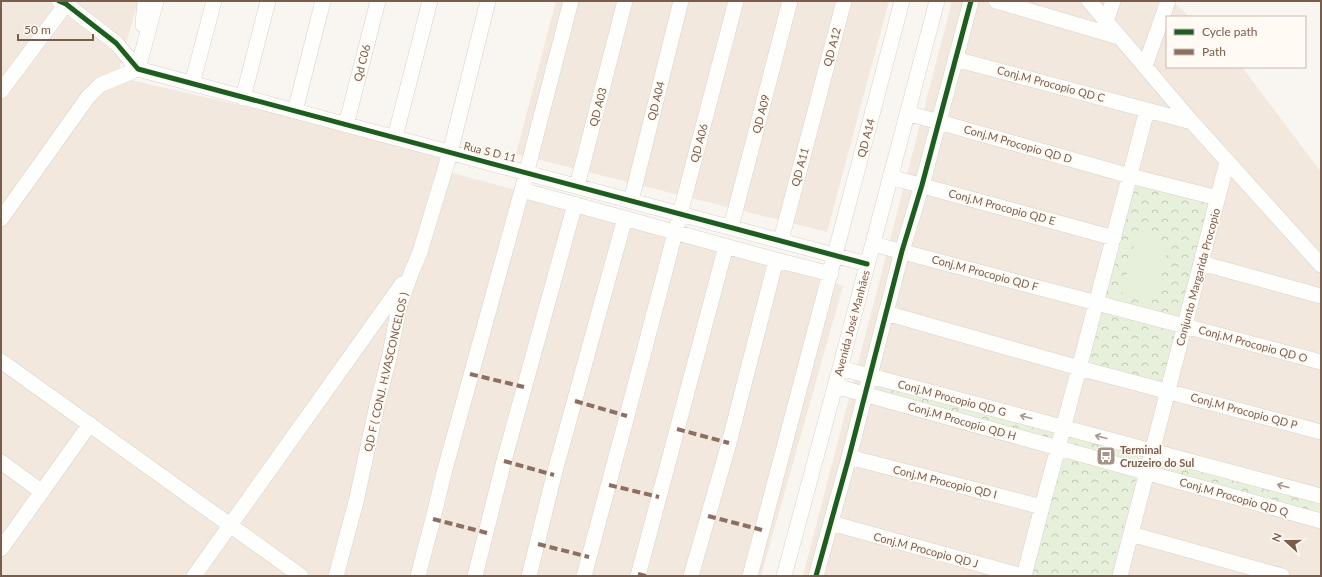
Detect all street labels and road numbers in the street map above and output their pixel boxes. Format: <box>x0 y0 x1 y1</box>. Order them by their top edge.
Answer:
street label: QD A12 <box>820 26 843 68</box>
street label: Qd C06 <box>351 43 372 83</box>
street label: Conj.M Procopio QD C <box>996 63 1107 104</box>
street label: QD A04 <box>644 79 667 122</box>
street label: QD A03 <box>586 86 609 128</box>
street label: QD A09 <box>749 93 772 135</box>
street label: QD A14 <box>854 116 877 159</box>
street label: QD A06 <box>687 122 710 164</box>
street label: Conj.M Procopio QD D <box>963 122 1074 165</box>
street label: Rua S D 11 <box>462 139 518 164</box>
street label: QD A11 <box>788 146 811 188</box>
street label: Conj.M Procopio QD E <box>947 186 1057 227</box>
street label: Conjunto Margarida Procopio <box>1173 207 1222 347</box>
street label: Conj.M Procopio QD F <box>930 252 1040 293</box>
street label: Avenida José Manhães <box>831 268 872 377</box>
street label: QD F ( CONJ. H.VASCONCELOS ) <box>361 291 410 453</box>
street label: Conj.M Procopio QD O <box>1197 323 1309 364</box>
street label: Conj.M Procopio QD G <box>897 377 1008 418</box>
street label: Conj.M Procopio QD P <box>1189 390 1299 431</box>
street label: Conj.M Procopio QD H <box>907 399 1018 442</box>
street label: Conj.M Procopio QD I <box>892 462 998 501</box>
street label: Conj.M Procopio QD Q <box>1178 475 1290 518</box>
street label: Conj.M Procopio QD J <box>872 529 980 570</box>

